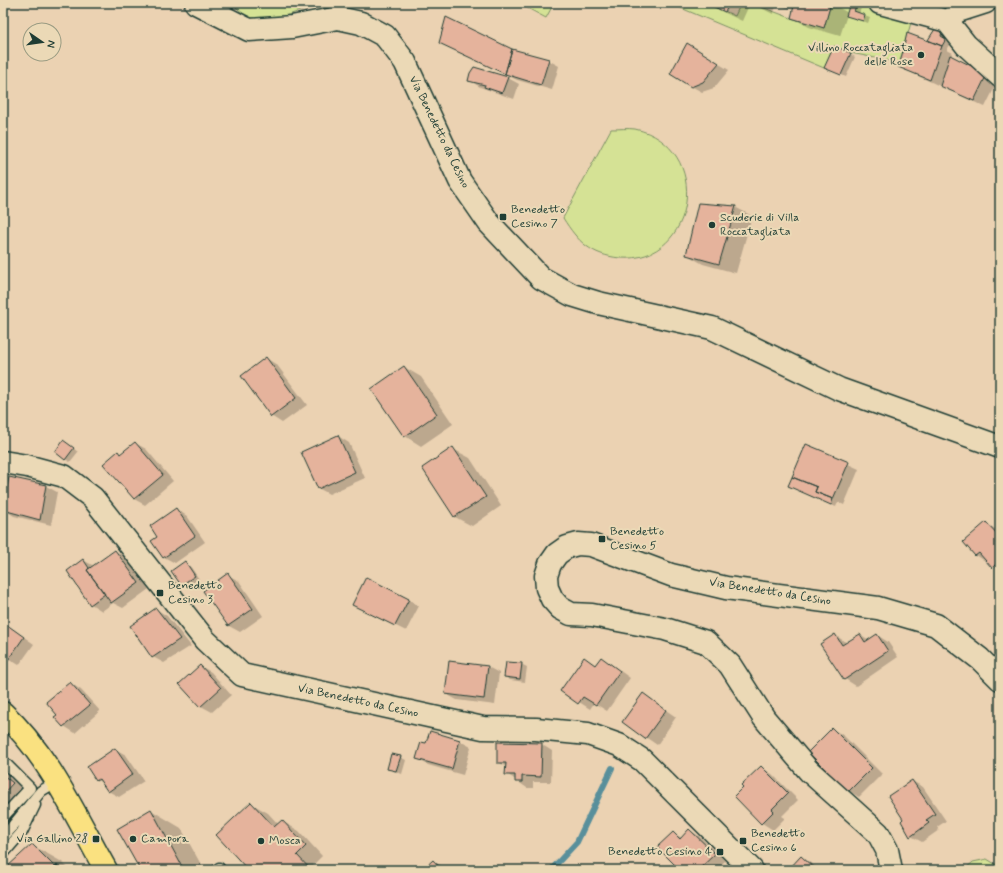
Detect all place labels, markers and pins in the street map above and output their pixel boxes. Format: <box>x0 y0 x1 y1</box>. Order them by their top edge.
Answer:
place label: Villino Roccatagliata delle Rose <box>808 40 913 70</box>
marker: Villino Roccatagliata delle Rose <box>916 50 926 60</box>
place label: Benedetto Cesino 7 <box>511 202 565 232</box>
place label: Scuderie di Villa Roccatagliata <box>720 210 799 241</box>
marker: Benedetto Cesino 7 <box>498 212 508 222</box>
marker: Scuderie di Villa Roccatagliata <box>707 220 717 230</box>
place label: Benedetto Cesino 5 <box>610 524 664 554</box>
marker: Benedetto Cesino 5 <box>597 534 607 544</box>
place label: Benedetto Cesino 3 <box>168 578 222 608</box>
marker: Benedetto Cesino 3 <box>155 588 165 598</box>
place label: Benedetto Cesino 6 <box>751 826 805 856</box>
place label: Via Gallino 28 <box>16 831 88 847</box>
place label: Campora <box>141 831 189 847</box>
place label: Mosca <box>269 833 301 849</box>
marker: Via Gallino 28 <box>91 834 101 844</box>
marker: Campora <box>128 834 138 844</box>
marker: Mosca <box>256 836 266 846</box>
marker: Benedetto Cesino 6 <box>738 836 748 846</box>
place label: Benedetto Cesino 4 <box>608 844 712 860</box>
marker: Benedetto Cesino 4 <box>715 847 725 857</box>

